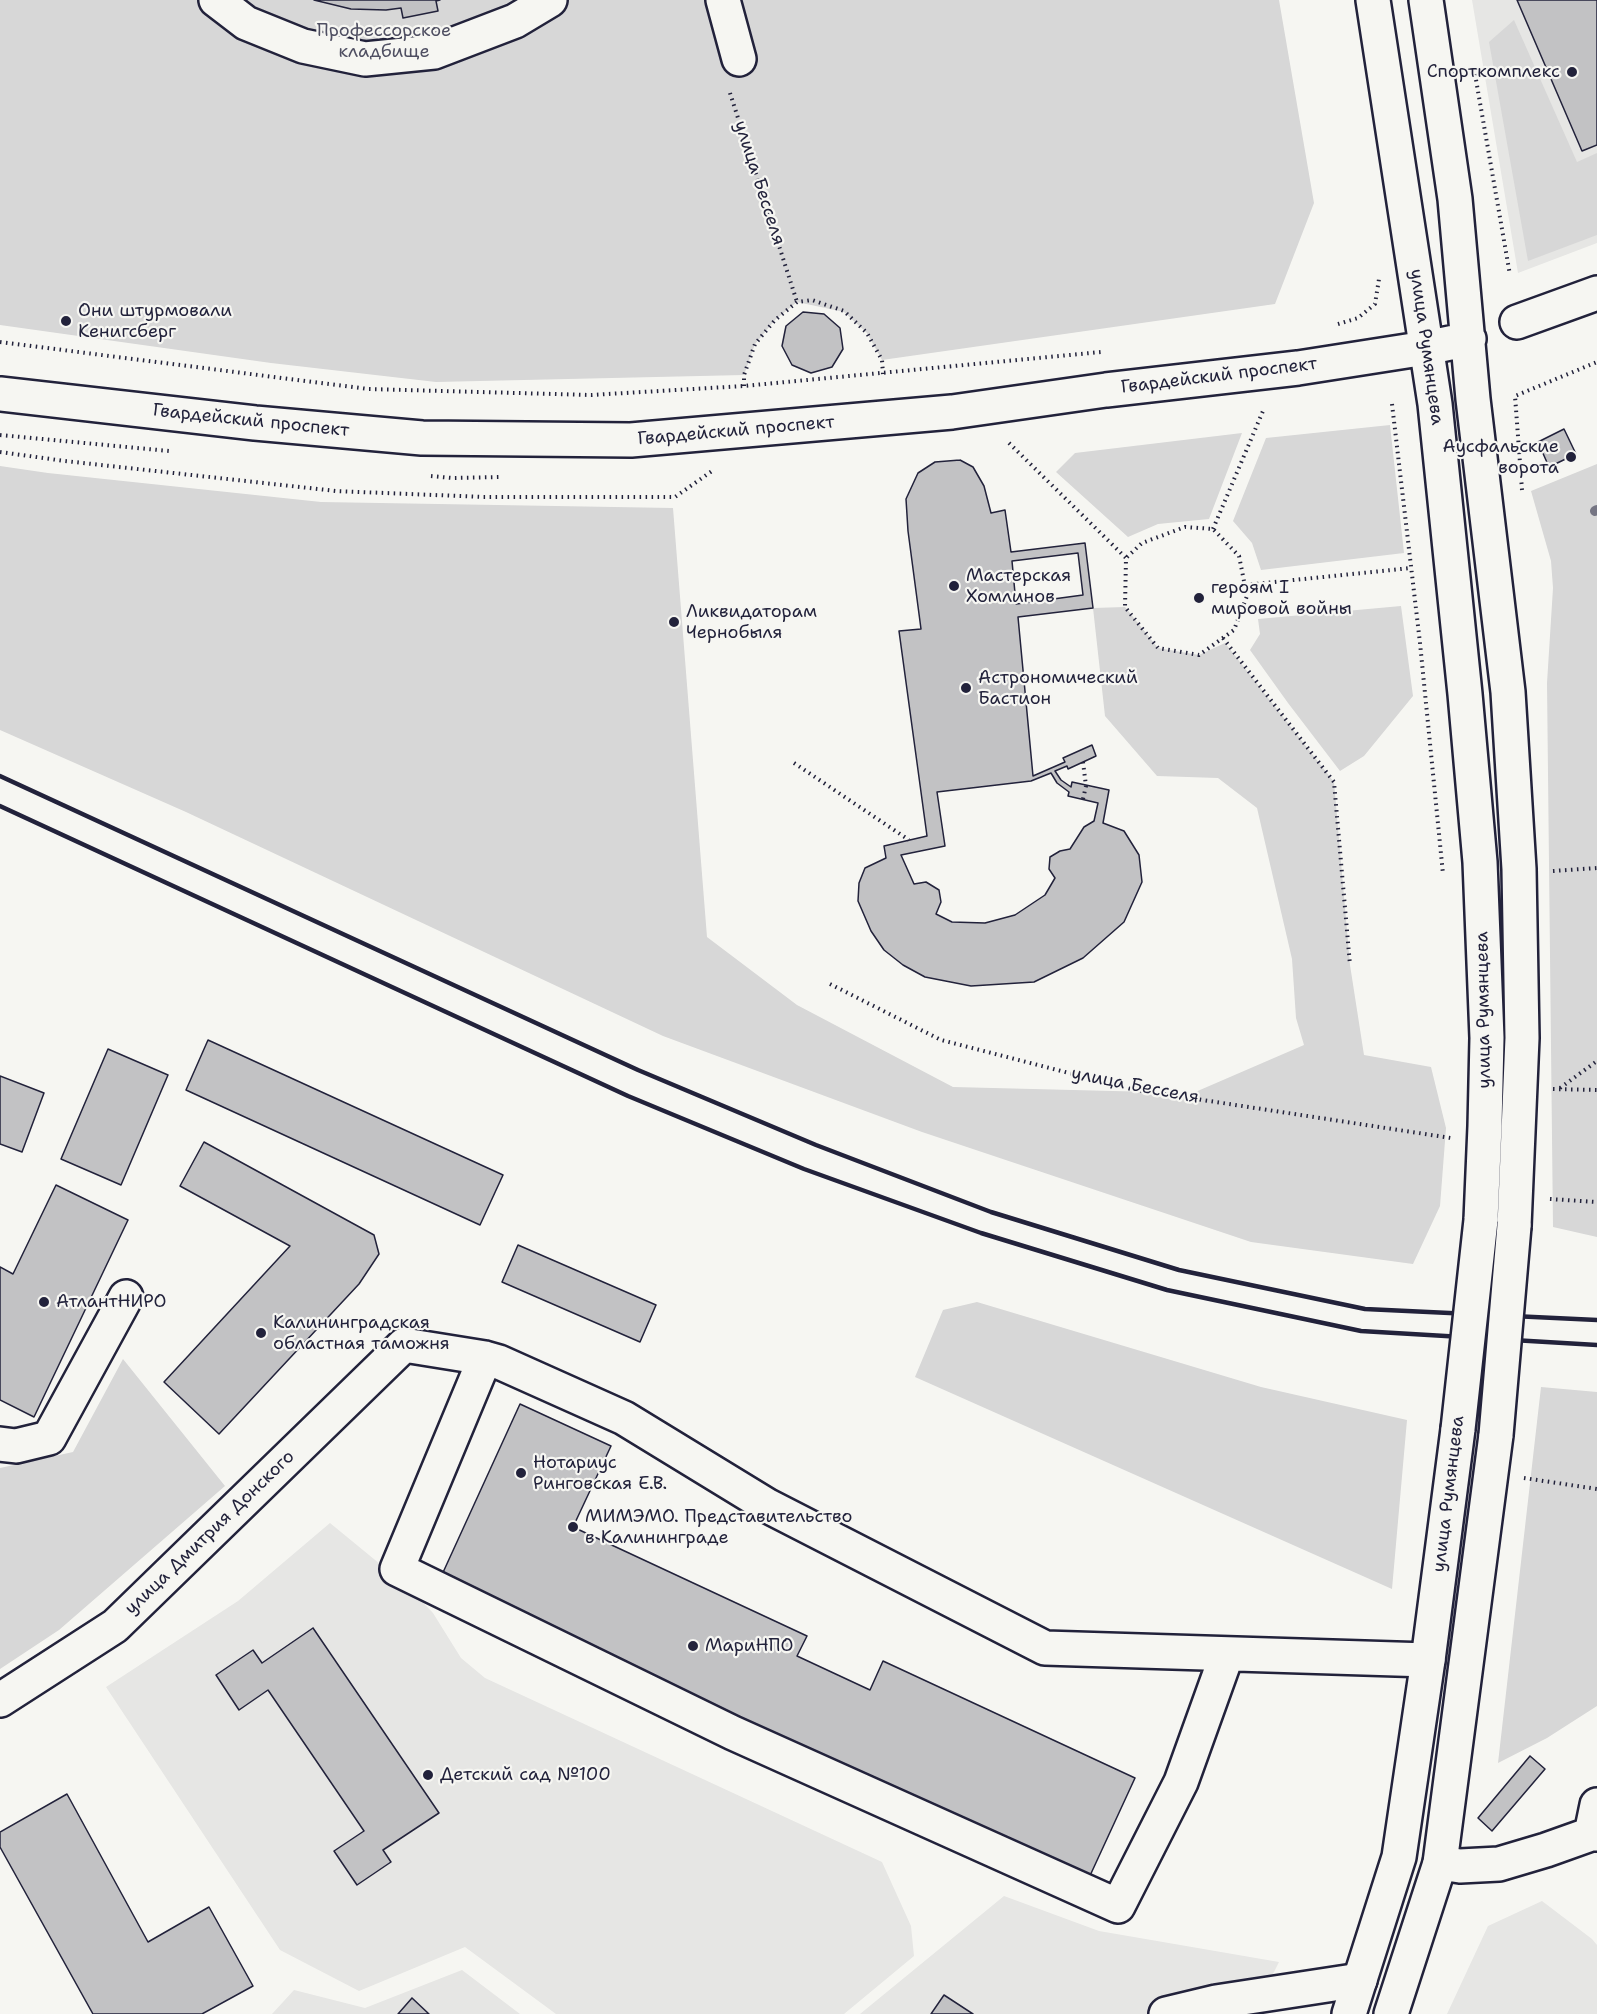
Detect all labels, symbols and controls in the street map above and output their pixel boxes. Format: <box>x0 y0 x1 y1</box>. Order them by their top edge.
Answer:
park label: Профессорское кладбище <box>317 20 451 63</box>
place label: Спорткомплекс <box>1427 61 1560 83</box>
marker: Спорткомплекс <box>1565 65 1579 79</box>
street label: улица Бесселя <box>729 118 789 248</box>
street label: улица Румянцева <box>1404 268 1448 426</box>
place label: Они штурмовали Кенигсберг <box>78 300 232 342</box>
marker: Они штурмовали Кенигсберг <box>59 314 73 328</box>
street label: Гвардейский проспект <box>1120 353 1318 399</box>
street label: Гвардейский проспект <box>152 400 350 442</box>
street label: Гвардейский проспект <box>637 412 835 450</box>
place label: Аусфальские ворота <box>1443 436 1559 478</box>
marker: Аусфальские ворота <box>1564 450 1578 464</box>
place label: Мастерская Хомлинов <box>966 565 1071 608</box>
place label: героям I мировой войны <box>1211 577 1352 620</box>
marker: Мастерская Хомлинов <box>947 579 961 593</box>
marker: героям I мировой войны <box>1192 591 1206 605</box>
place label: Ликвидаторам Чернобыля <box>686 601 817 644</box>
marker: Ликвидаторам Чернобыля <box>667 615 681 629</box>
place label: Астрономический Бастион <box>978 667 1138 710</box>
marker: Астрономический Бастион <box>959 681 973 695</box>
street label: улица Румянцева <box>1472 931 1496 1089</box>
street label: улица Бесселя <box>1069 1063 1201 1109</box>
place label: АтлантНИРО <box>56 1291 167 1313</box>
marker: АтлантНИРО <box>37 1295 51 1309</box>
place label: Калининградская областная таможня <box>273 1312 450 1354</box>
marker: Калининградская областная таможня <box>254 1326 268 1340</box>
street label: улица Румянцева <box>1429 1415 1469 1573</box>
street label: улица Дмитрия Донского <box>121 1446 299 1620</box>
place label: Нотариус Ринговская Е.В. <box>533 1452 667 1494</box>
marker: Нотариус Ринговская Е.В. <box>514 1466 528 1480</box>
place label: МИМЭМО. Представительство в Калининграде <box>585 1506 852 1549</box>
marker: МИМЭМО. Представительство в Калининграде <box>566 1520 580 1534</box>
place label: МариНПО <box>705 1635 793 1657</box>
marker: МариНПО <box>686 1639 700 1653</box>
place label: Детский сад №100 <box>440 1764 611 1786</box>
marker: Детский сад №100 <box>421 1768 435 1782</box>

